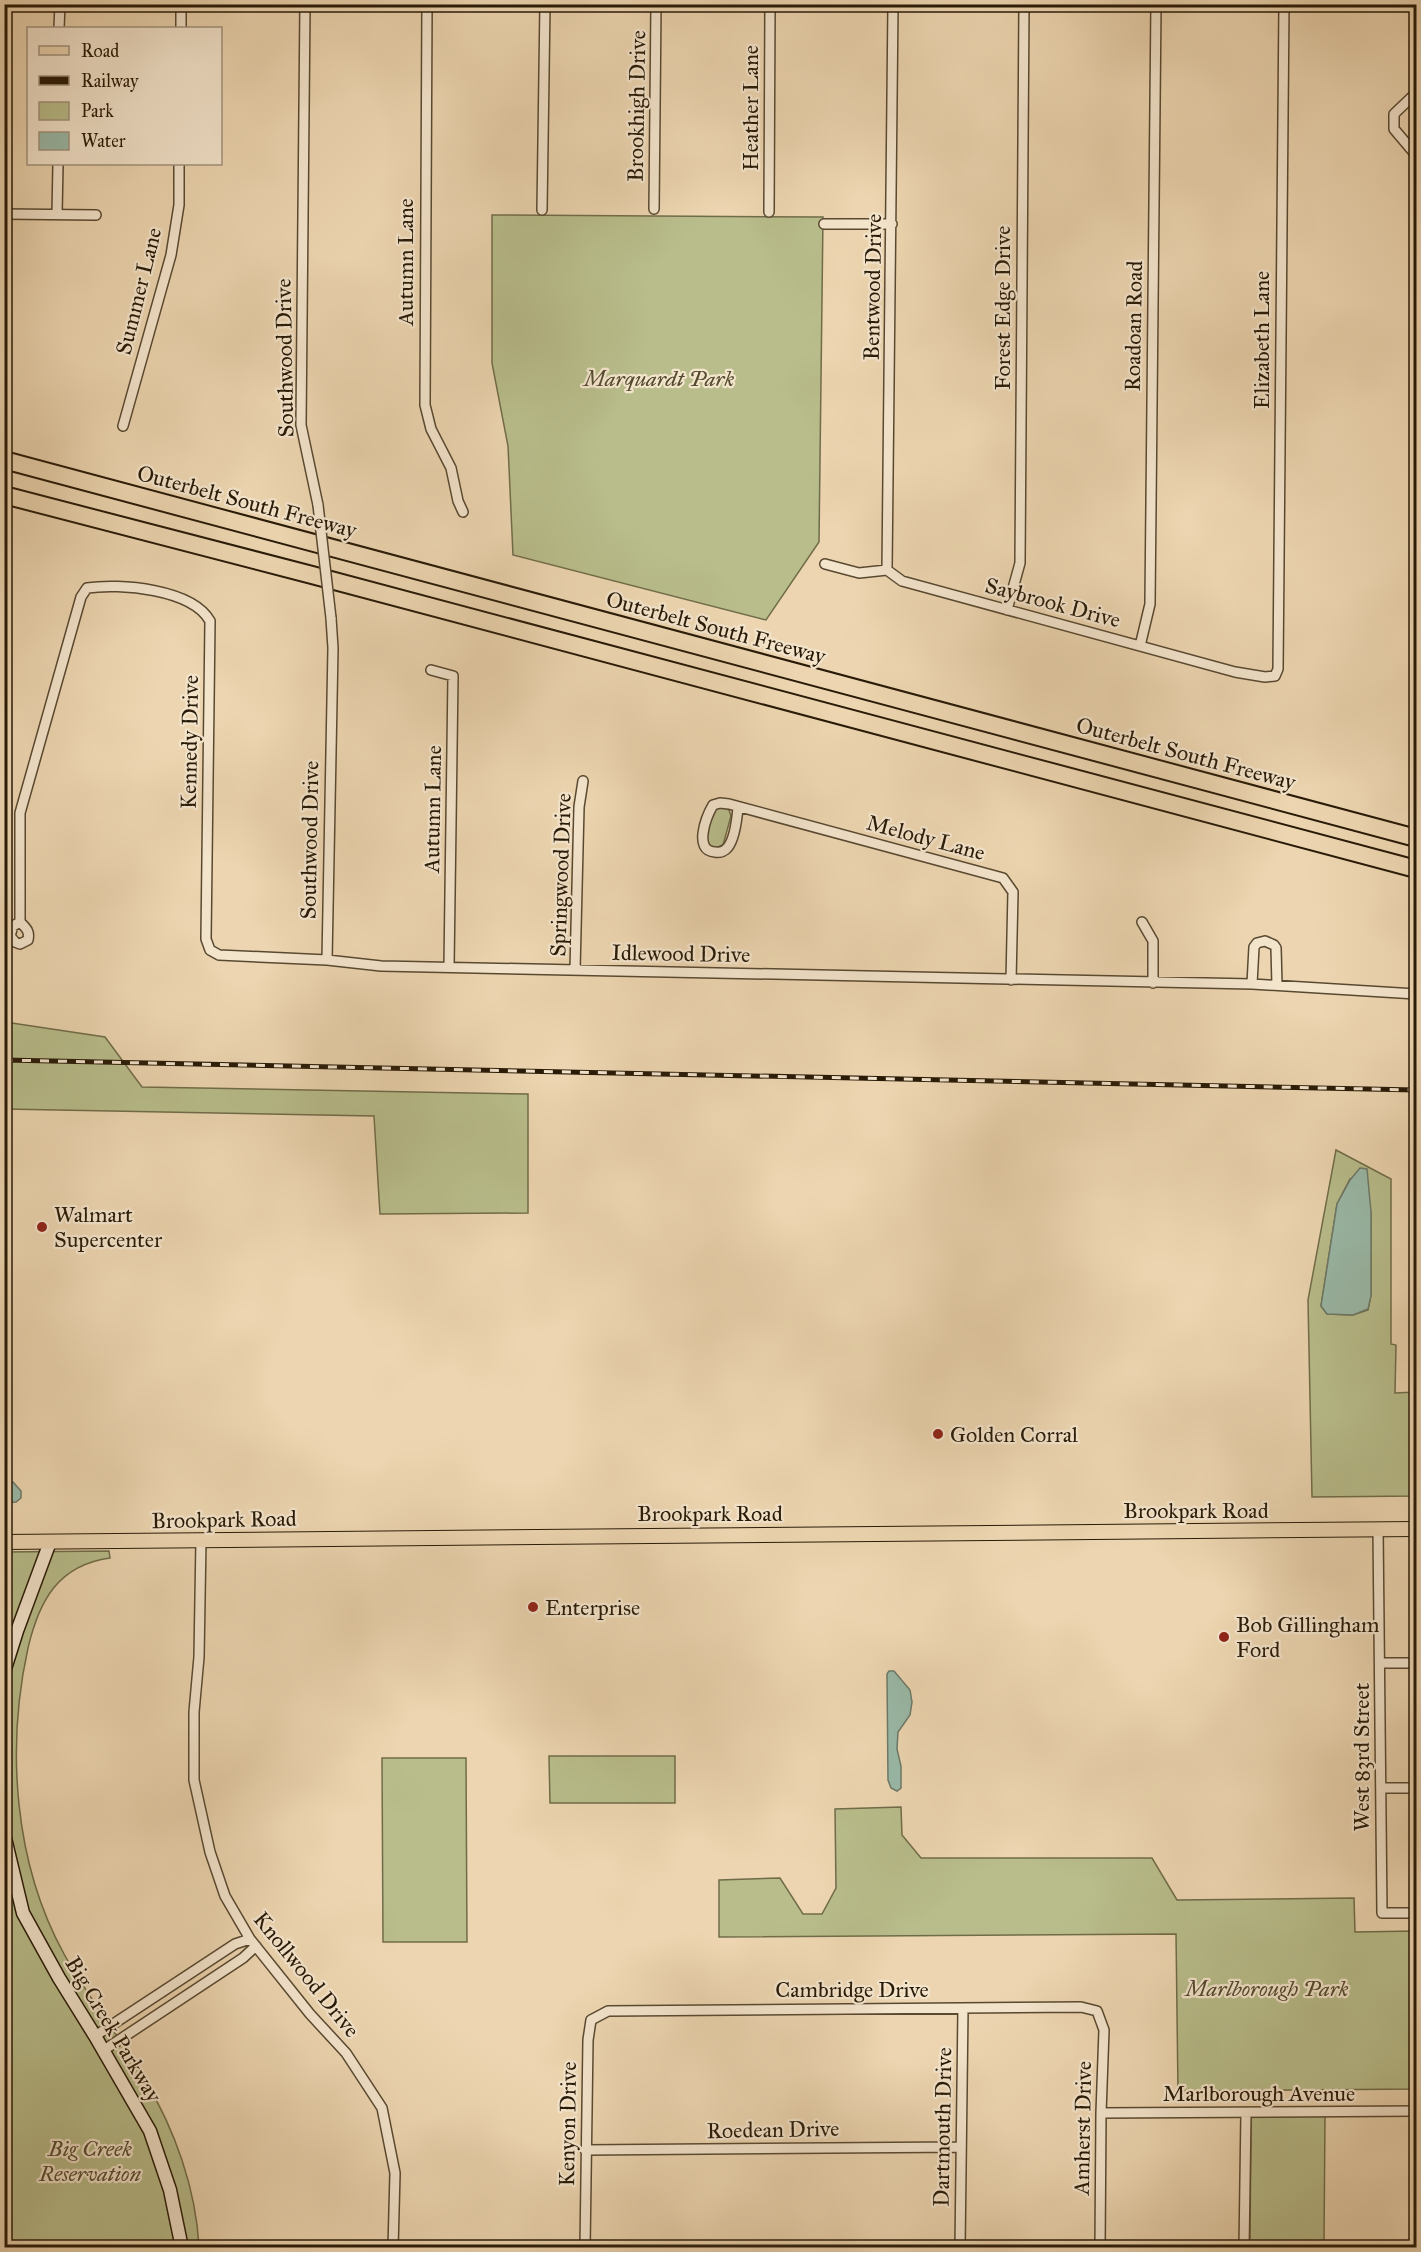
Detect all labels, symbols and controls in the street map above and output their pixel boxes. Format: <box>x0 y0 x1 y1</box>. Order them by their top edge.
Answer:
legend <box>27 27 222 165</box>
street label: Brookhigh Drive <box>622 30 651 182</box>
text: Road <box>81 40 119 62</box>
street label: Heather Lane <box>737 45 764 171</box>
text: Railway <box>81 70 139 92</box>
text: Park <box>81 100 114 122</box>
text: Water <box>81 130 126 152</box>
street label: Autumn Lane <box>392 198 419 327</box>
street label: Bentwood Drive <box>858 213 887 361</box>
street label: Summer Lane <box>110 225 167 357</box>
street label: Forest Edge Drive <box>989 226 1016 390</box>
street label: Roadoan Road <box>1119 260 1148 392</box>
street label: Elizabeth Lane <box>1248 271 1275 409</box>
street label: Southwood Drive <box>270 278 299 438</box>
park label: Marquardt Park <box>582 365 735 392</box>
street label: Outerbelt South Freeway <box>134 459 360 544</box>
street label: Saybrook Drive <box>982 571 1123 634</box>
street label: Outerbelt South Freeway <box>603 585 829 670</box>
street label: Kennedy Drive <box>175 675 204 809</box>
street label: Outerbelt South Freeway <box>1073 711 1299 796</box>
street label: Autumn Lane <box>418 745 447 874</box>
street label: Southwood Drive <box>295 760 324 920</box>
street label: Springwood Drive <box>544 793 577 957</box>
street label: Melody Lane <box>864 809 988 866</box>
street label: Idlewood Drive <box>612 939 750 968</box>
place label: Walmart Supercenter <box>54 1201 163 1253</box>
marker: Walmart Supercenter <box>35 1220 49 1234</box>
place label: Golden Corral <box>950 1421 1078 1448</box>
marker: Golden Corral <box>931 1427 945 1441</box>
street label: Brookpark Road <box>1123 1497 1269 1524</box>
street label: Brookpark Road <box>637 1500 783 1527</box>
street label: Brookpark Road <box>151 1505 297 1534</box>
place label: Enterprise <box>545 1594 640 1621</box>
marker: Enterprise <box>526 1600 540 1614</box>
place label: Bob Gillingham Ford <box>1236 1611 1380 1663</box>
marker: Bob Gillingham Ford <box>1217 1630 1231 1644</box>
street label: West 83rd Street <box>1348 1682 1375 1831</box>
street label: Knollwood Drive <box>248 1906 365 2043</box>
street label: Big Creek Parkway <box>59 1951 168 2108</box>
park label: Marlborough Park <box>1183 1975 1349 2002</box>
street label: Cambridge Drive <box>775 1976 929 2003</box>
street label: Dartmouth Drive <box>928 2047 957 2207</box>
street label: Kenyon Drive <box>553 2061 582 2187</box>
street label: Amherst Drive <box>1068 2061 1097 2196</box>
street label: Marlborough Avenue <box>1163 2080 1355 2107</box>
street label: Roedean Drive <box>706 2115 840 2144</box>
park label: Big Creek Reservation <box>38 2135 141 2187</box>

